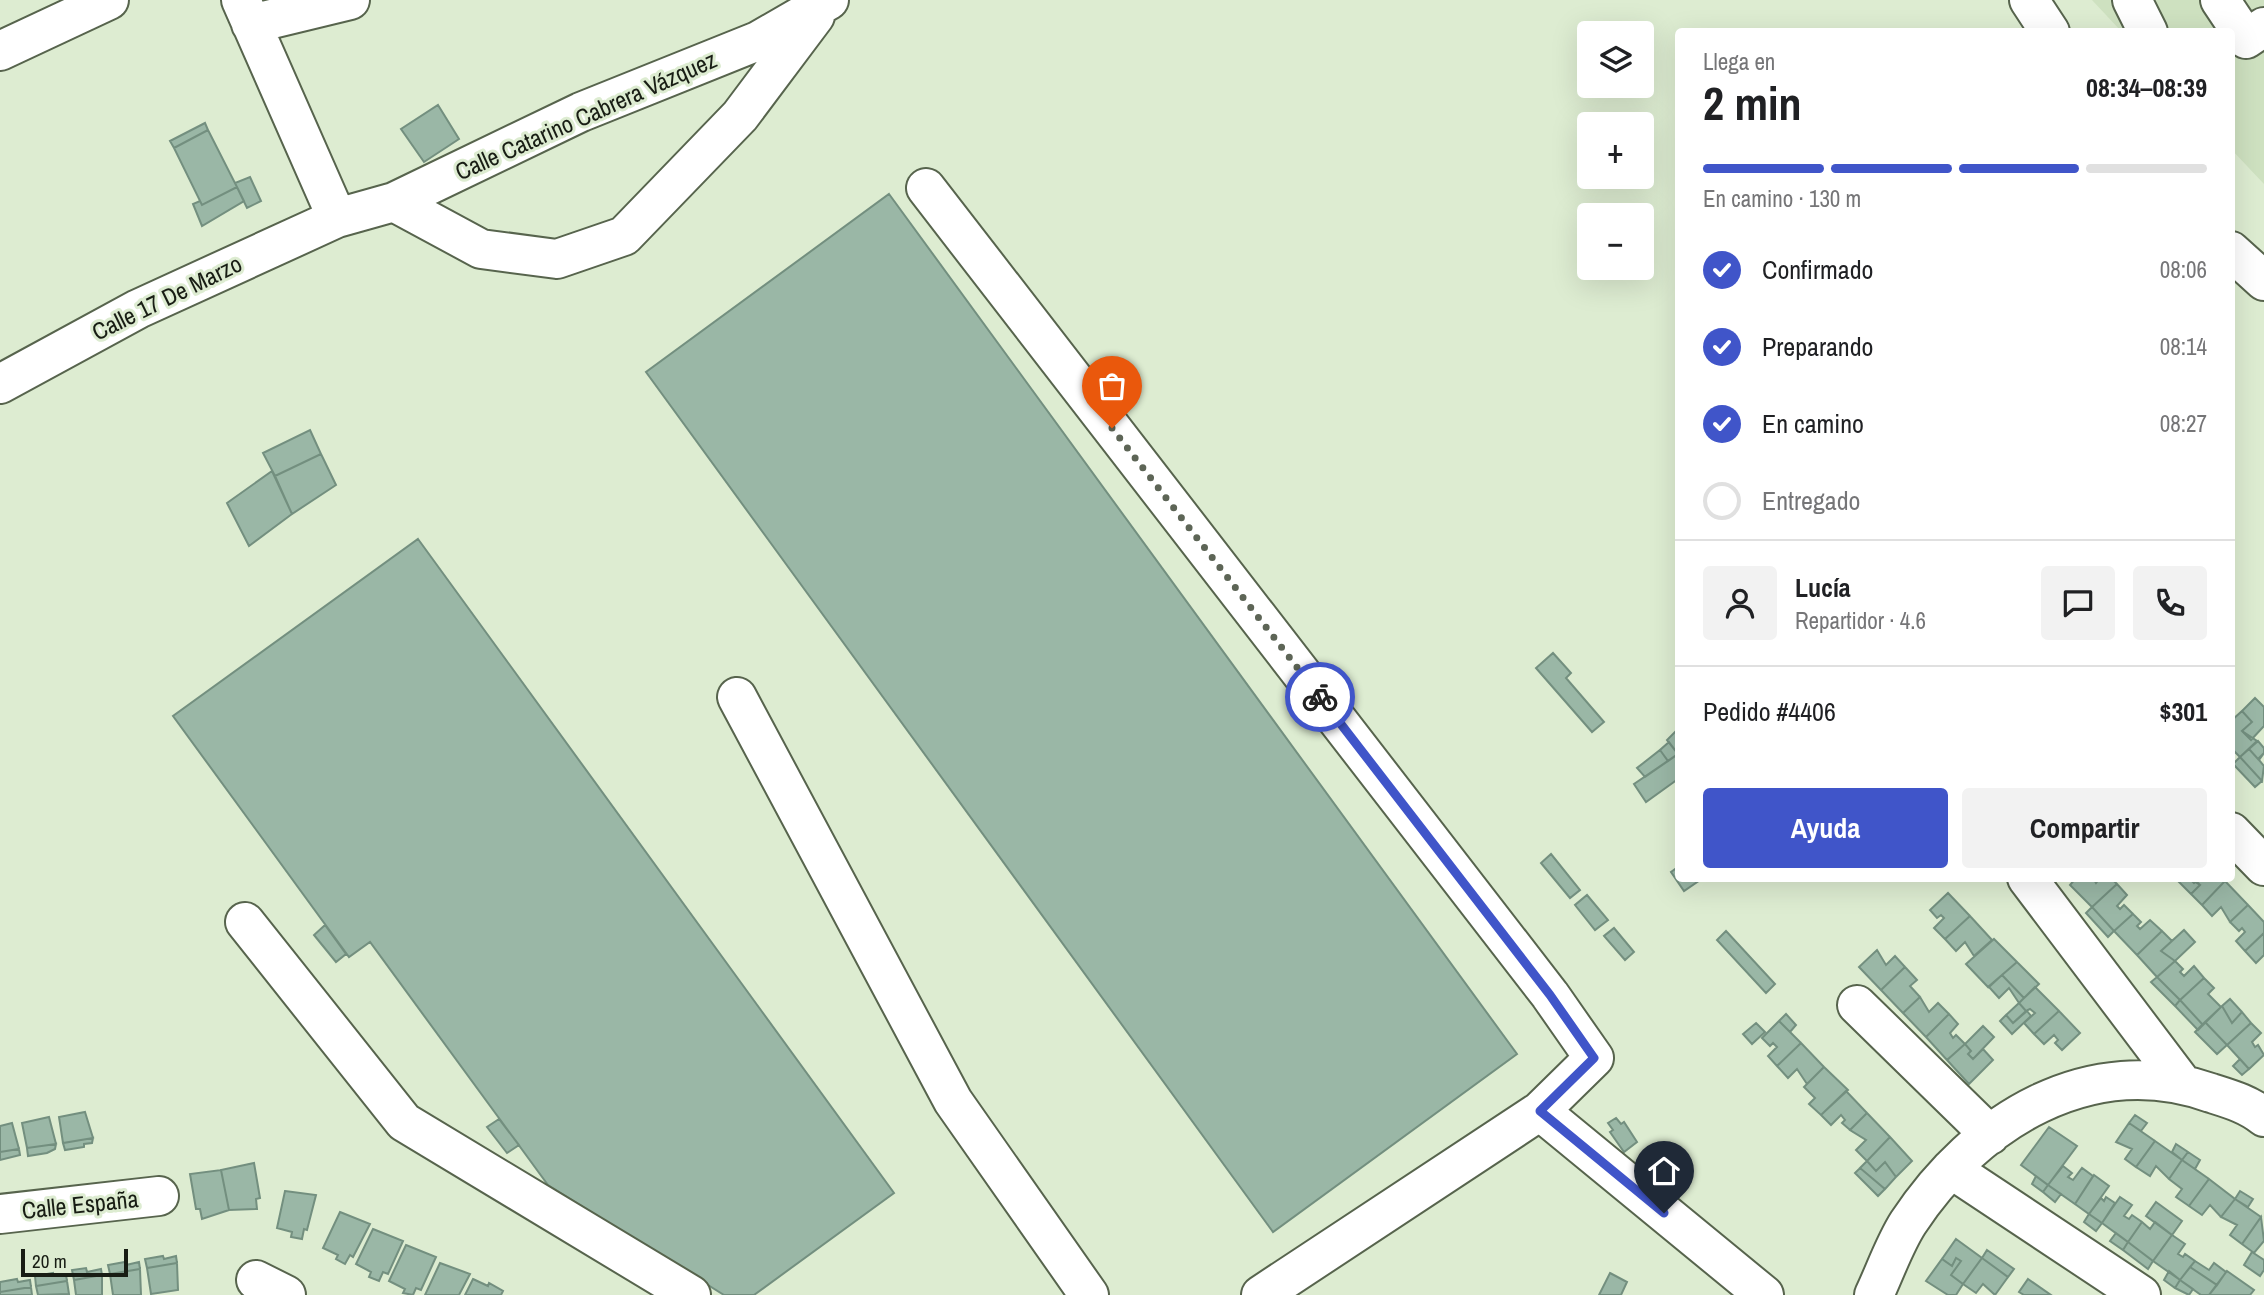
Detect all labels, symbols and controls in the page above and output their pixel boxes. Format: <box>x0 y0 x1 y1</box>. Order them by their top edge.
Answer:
map controls <box>1577 21 1654 280</box>
button: layers <box>1577 21 1654 98</box>
street label: Calle Catarino Cabrera Vázquez <box>450 43 721 187</box>
text: Llega en <box>1703 46 1775 77</box>
text: 08:34–08:39 <box>2086 70 2207 105</box>
text: 2 min <box>1703 72 1802 134</box>
button: + <box>1577 112 1654 189</box>
text: En camino · 130 m <box>1703 183 1861 214</box>
button: − <box>1577 203 1654 280</box>
street label: Calle 17 De Marzo <box>86 247 247 347</box>
icon: check <box>1703 251 1741 289</box>
text: Confirmado <box>1762 252 1873 287</box>
text: 08:06 <box>2160 254 2207 285</box>
icon: check <box>1703 328 1741 366</box>
text: Preparando <box>1762 329 1873 364</box>
text: 08:14 <box>2160 331 2207 362</box>
pin <box>1082 356 1142 428</box>
icon: bag <box>1093 367 1131 405</box>
icon: check <box>1703 405 1741 443</box>
text: En camino <box>1762 406 1864 441</box>
text: 08:27 <box>2160 408 2207 439</box>
text: Entregado <box>1762 483 1860 518</box>
button: person <box>1703 566 1777 640</box>
button: chat <box>2041 566 2115 640</box>
button: phone <box>2133 566 2207 640</box>
text: Lucía <box>1795 570 1851 605</box>
text: Repartidor · 4.6 <box>1795 605 1926 636</box>
courier <box>1285 662 1355 732</box>
icon: bike <box>1301 678 1339 716</box>
text: Pedido #4406 <box>1703 694 1836 729</box>
text: $301 <box>2160 694 2207 729</box>
button: Ayuda <box>1703 788 1948 868</box>
button: Compartir <box>1962 788 2207 868</box>
pin <box>1634 1141 1694 1213</box>
icon: home <box>1645 1152 1683 1190</box>
street label: Calle España <box>20 1182 140 1226</box>
scale bar <box>21 1246 128 1278</box>
text: 20 m <box>32 1248 67 1274</box>

